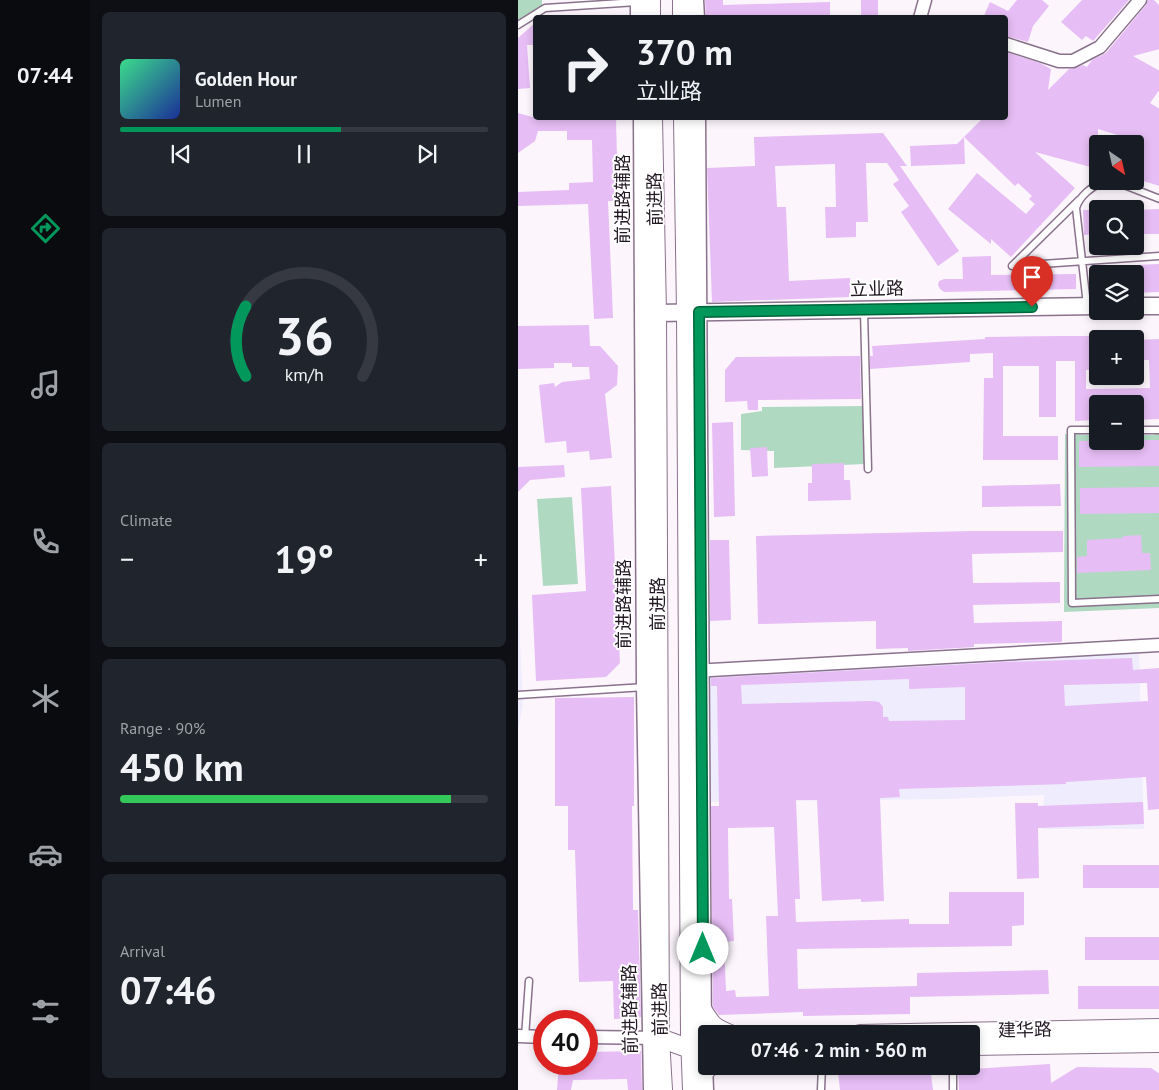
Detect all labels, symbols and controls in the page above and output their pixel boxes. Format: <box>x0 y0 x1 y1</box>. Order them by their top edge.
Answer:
text: 370 m <box>636 29 733 75</box>
icon: right <box>553 35 618 100</box>
text: 07:44 <box>17 61 73 89</box>
text: Golden Hour <box>195 67 297 91</box>
text: 立业路 <box>636 77 702 105</box>
text: Lumen <box>195 91 241 111</box>
north arrow <box>1089 135 1144 190</box>
map controls <box>1089 135 1144 450</box>
icon: previous <box>167 140 195 168</box>
icon: pause <box>290 140 318 168</box>
icon: next <box>413 140 441 168</box>
street label: 前进路辅路 <box>611 154 634 244</box>
street label: 前进路 <box>643 172 666 226</box>
button: search <box>1089 200 1144 255</box>
icon: directions <box>28 211 63 246</box>
pin <box>1011 256 1053 307</box>
icon: arrive <box>1018 263 1046 291</box>
button: layers <box>1089 265 1144 320</box>
street label: 立业路 <box>850 277 904 300</box>
text: 36 <box>275 302 333 369</box>
button: + <box>1089 330 1144 385</box>
text: km/h <box>284 363 324 386</box>
icon: music <box>28 367 63 402</box>
button: − <box>1089 395 1144 450</box>
text: Climate <box>120 510 172 530</box>
icon: phone <box>28 524 63 559</box>
text: 19° <box>274 534 334 583</box>
text: − <box>120 540 134 577</box>
text: + <box>474 540 488 577</box>
street label: 前进路辅路 <box>612 559 635 649</box>
street label: 前进路 <box>646 577 669 631</box>
icon: climate <box>28 681 63 716</box>
text: Range · 90% <box>120 718 205 738</box>
text: 450 km <box>120 742 244 791</box>
icon: car <box>28 837 63 872</box>
position arrow <box>676 922 728 974</box>
text: Arrival <box>120 941 165 961</box>
street label: 前进路辅路 <box>617 964 642 1054</box>
text: 07:46 <box>120 965 216 1014</box>
street label: 前进路 <box>648 982 671 1036</box>
icon: filters <box>28 994 63 1029</box>
speed limit sign: 40 <box>533 1010 598 1075</box>
street label: 建华路 <box>998 1018 1052 1041</box>
text: 07:46 · 2 min · 560 m <box>751 1038 927 1062</box>

